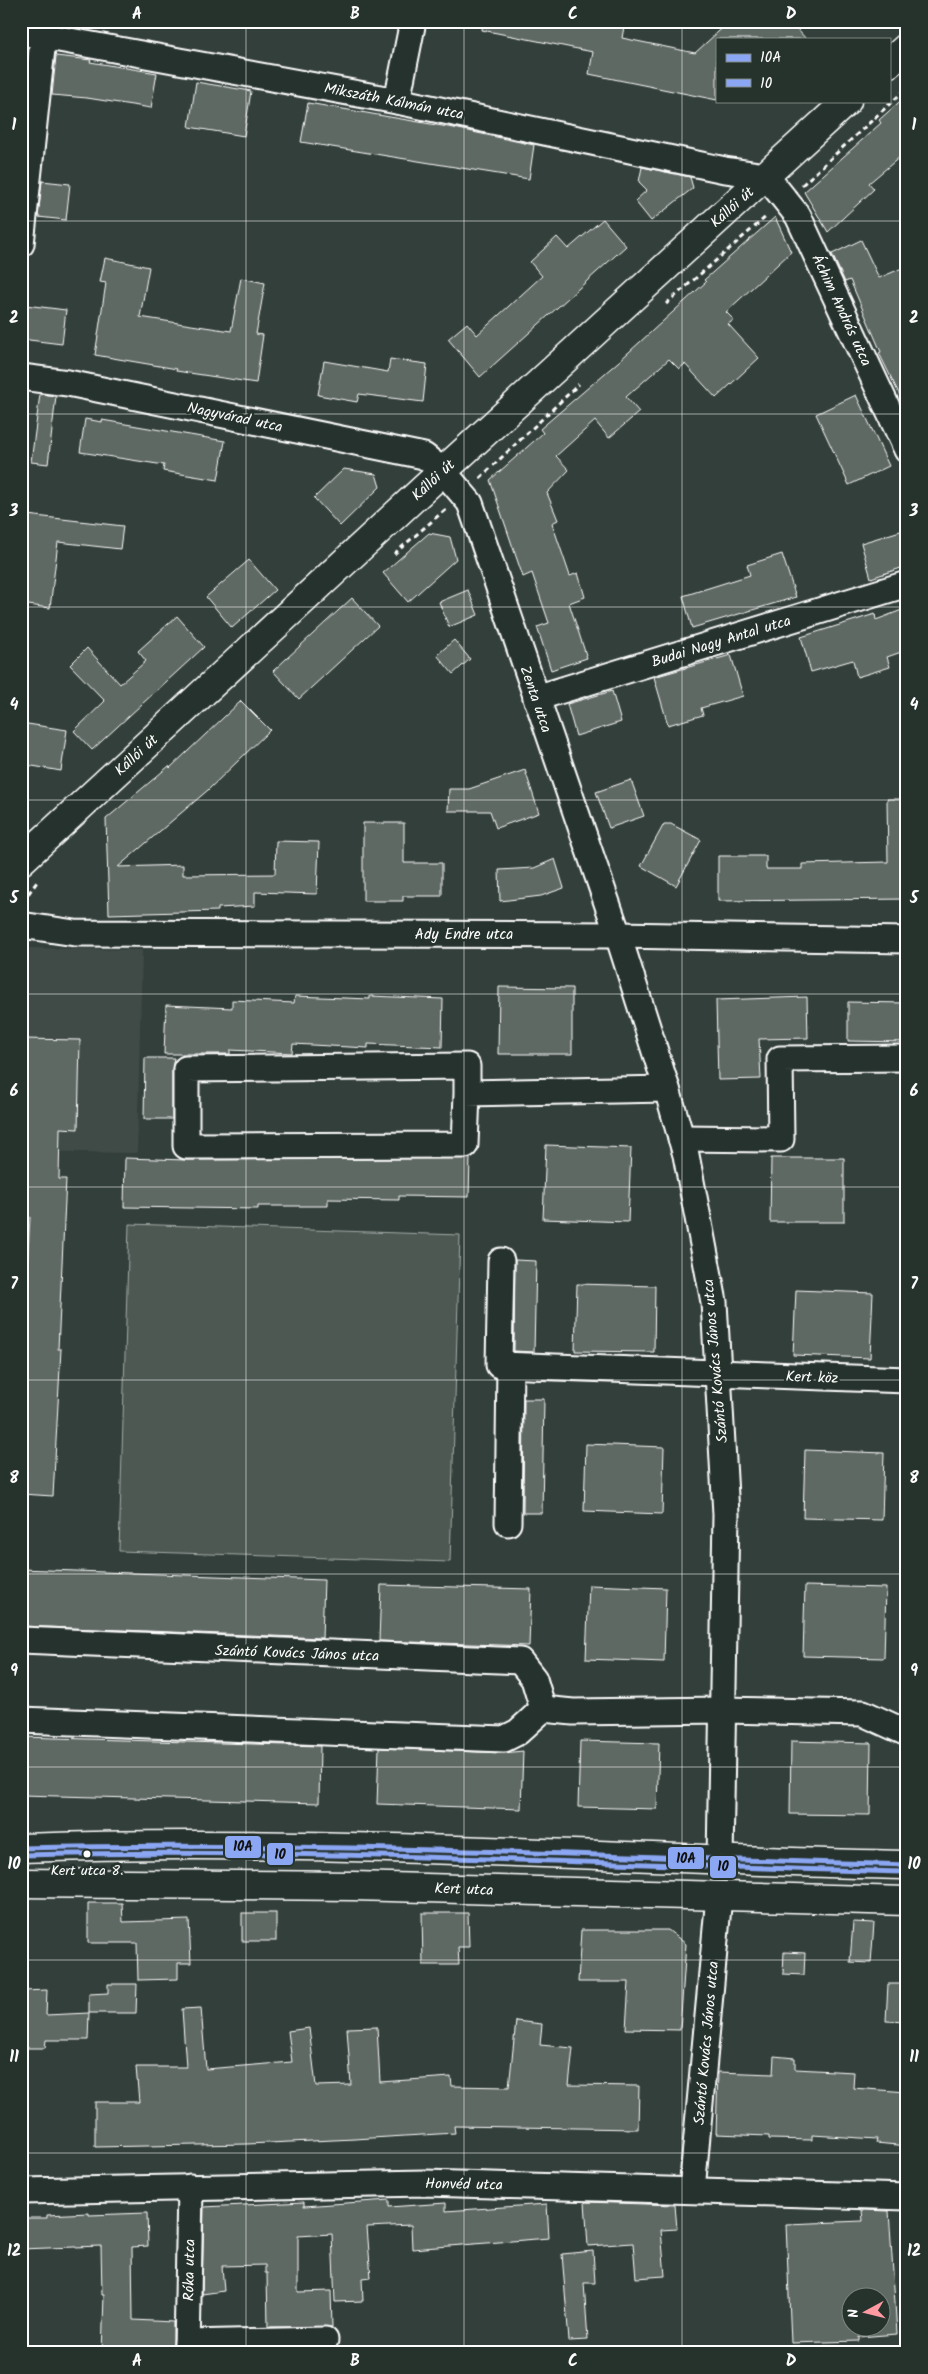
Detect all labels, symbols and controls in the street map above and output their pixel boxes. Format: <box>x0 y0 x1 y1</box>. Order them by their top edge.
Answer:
text: A <box>132 2 142 27</box>
text: B <box>350 2 360 27</box>
text: C <box>568 2 578 27</box>
text: D <box>786 2 797 27</box>
legend <box>716 38 890 102</box>
text: 10A <box>760 46 781 70</box>
text: 10 <box>760 72 773 96</box>
street label: Mikszáth Kálmán utca <box>322 77 466 127</box>
text: 1 <box>12 113 17 138</box>
text: 1 <box>912 113 917 138</box>
street label: Kállói út <box>705 181 760 234</box>
street label: Áchim András utca <box>805 250 878 370</box>
text: 2 <box>9 306 19 331</box>
text: 2 <box>909 306 919 331</box>
street label: Nagyvárad utca <box>185 396 285 440</box>
street label: Kállói út <box>406 454 461 507</box>
text: 3 <box>9 499 19 524</box>
text: 3 <box>909 499 919 524</box>
street label: Budai Nagy Antal utca <box>649 609 794 675</box>
street label: Zenta utca <box>512 662 558 736</box>
text: 4 <box>10 693 19 718</box>
text: 4 <box>910 693 919 718</box>
street label: Kállói út <box>109 729 164 782</box>
text: 5 <box>9 886 20 911</box>
text: 5 <box>909 886 920 911</box>
street label: Ady Endre utca <box>415 923 513 947</box>
text: 6 <box>10 1079 19 1104</box>
text: 6 <box>910 1079 919 1104</box>
text: 7 <box>10 1272 18 1297</box>
text: 7 <box>910 1272 918 1297</box>
street label: Szántó Kovács János utca <box>697 1278 735 1444</box>
street label: Kert köz <box>785 1365 839 1391</box>
text: 8 <box>9 1466 19 1491</box>
text: 8 <box>909 1466 919 1491</box>
street label: Szántó Kovács János utca <box>214 1639 380 1669</box>
text: 9 <box>10 1659 18 1684</box>
text: 9 <box>910 1659 918 1684</box>
line badge: 10A <box>224 1835 262 1859</box>
text: 10A <box>233 1836 253 1858</box>
line badge: 10 <box>266 1842 294 1866</box>
text: 10 <box>274 1844 287 1866</box>
line badge: 10A <box>667 1846 705 1870</box>
text: 10A <box>676 1848 696 1870</box>
marker: Kert utca 8. <box>82 1849 92 1859</box>
text: 10 <box>7 1852 21 1877</box>
text: 10 <box>907 1852 921 1877</box>
line badge: 10 <box>709 1855 737 1879</box>
text: 10 <box>717 1856 730 1878</box>
place label: Kert utca 8. <box>51 1860 123 1882</box>
street label: Kert utca <box>434 1877 494 1903</box>
street label: Szántó Kovács János utca <box>688 1960 726 2126</box>
text: 11 <box>9 2045 19 2070</box>
text: 11 <box>909 2045 919 2070</box>
street label: Honvéd utca <box>425 2172 503 2198</box>
text: 12 <box>7 2239 21 2264</box>
street label: Róka utca <box>177 2239 203 2301</box>
text: 12 <box>907 2239 921 2264</box>
north arrow <box>840 2286 890 2336</box>
text: N <box>843 2308 866 2319</box>
text: A <box>132 2349 142 2374</box>
text: B <box>350 2349 360 2374</box>
text: C <box>568 2349 578 2374</box>
text: D <box>786 2349 797 2374</box>

